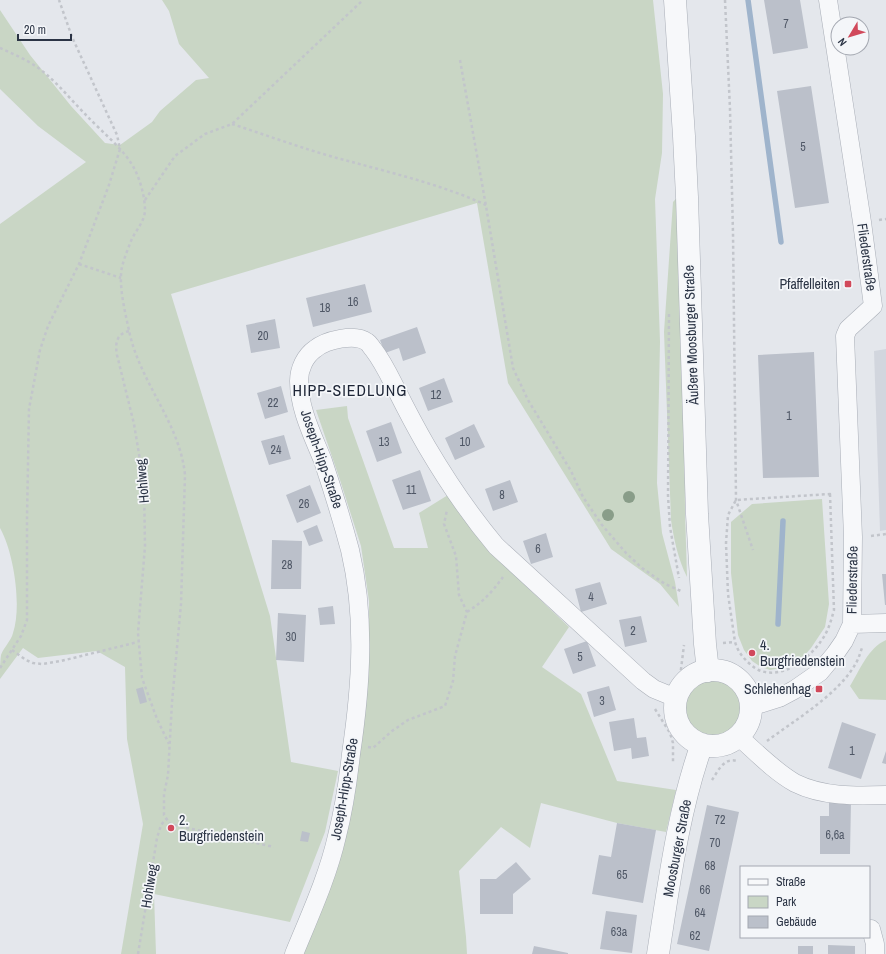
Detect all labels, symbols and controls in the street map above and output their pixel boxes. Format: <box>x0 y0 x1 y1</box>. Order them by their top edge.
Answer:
scale bar <box>18 16 71 42</box>
house number: 7 <box>783 16 789 32</box>
north arrow <box>830 16 870 56</box>
text: 20 m <box>24 22 46 38</box>
text: N <box>835 35 850 49</box>
house number: 5 <box>800 139 806 155</box>
street label: Fliederstraße <box>853 222 881 292</box>
street label: Äußere Moosburger Straße <box>680 265 702 406</box>
place label: Pfaffelleiten <box>780 275 840 293</box>
marker: Pfaffelleiten <box>843 279 853 289</box>
house number: 16 <box>348 294 358 310</box>
house number: 18 <box>320 300 330 316</box>
house number: 20 <box>258 328 268 344</box>
district label: HIPP-SIEDLUNG <box>292 379 408 401</box>
house number: 12 <box>431 387 441 403</box>
house number: 22 <box>268 395 278 411</box>
street label: Joseph-Hipp-Straße <box>297 407 347 511</box>
house number: 1 <box>786 408 792 424</box>
house number: 13 <box>379 434 389 450</box>
house number: 10 <box>460 434 470 450</box>
house number: 24 <box>271 442 282 458</box>
street label: Hohlweg <box>131 457 153 504</box>
house number: 11 <box>406 482 417 498</box>
house number: 8 <box>499 487 505 503</box>
house number: 26 <box>299 496 309 512</box>
house number: 6 <box>535 541 541 557</box>
street label: Fliederstraße <box>842 546 862 614</box>
house number: 28 <box>282 557 292 573</box>
house number: 4 <box>588 589 594 605</box>
house number: 2 <box>630 623 636 639</box>
house number: 30 <box>286 629 296 645</box>
place label: 4. Burgfriedenstein <box>760 636 845 670</box>
marker: 4. Burgfriedenstein <box>747 648 757 658</box>
house number: 5 <box>577 649 583 665</box>
place label: Schlehenhag <box>744 680 812 698</box>
marker: Schlehenhag <box>814 684 824 694</box>
house number: 3 <box>599 693 605 709</box>
street label: Joseph-Hipp-Straße <box>326 737 362 841</box>
house number: 1 <box>849 743 855 759</box>
street label: Moosburger Straße <box>659 798 695 898</box>
place label: 2. Burgfriedenstein <box>179 811 264 845</box>
house number: 72 <box>715 812 725 828</box>
marker: 2. Burgfriedenstein <box>166 823 176 833</box>
house number: 6,6a <box>825 827 845 843</box>
house number: 70 <box>710 835 720 851</box>
house number: 68 <box>705 858 715 874</box>
street label: Hohlweg <box>137 862 161 909</box>
legend <box>740 866 870 938</box>
house number: 65 <box>617 867 628 883</box>
text: Straße <box>776 874 806 890</box>
house number: 66 <box>700 882 710 898</box>
text: Park <box>776 894 796 910</box>
house number: 64 <box>695 905 706 921</box>
text: Gebäude <box>776 914 817 930</box>
house number: 63a <box>611 924 628 940</box>
house number: 62 <box>690 928 700 944</box>

